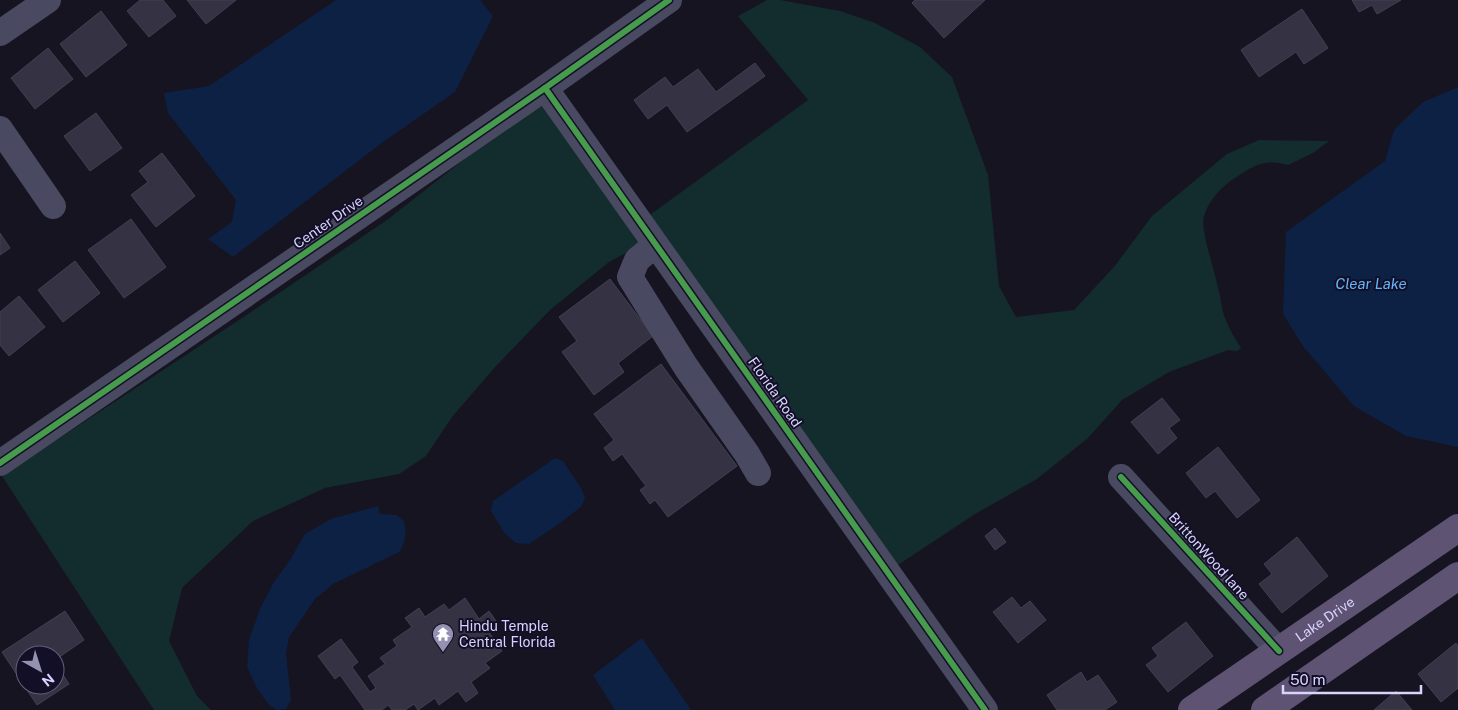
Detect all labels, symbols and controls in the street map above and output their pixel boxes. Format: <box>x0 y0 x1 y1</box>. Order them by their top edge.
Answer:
street label: Center Drive <box>290 192 366 252</box>
water label: Clear Lake <box>1335 275 1407 292</box>
street label: Florida Road <box>745 354 805 430</box>
street label: BrittonWood lane <box>1166 509 1252 603</box>
street label: Lake Drive <box>1292 593 1357 645</box>
place label: Hindu Temple Central Florida <box>459 618 556 650</box>
temple icon: Hindu Temple Central Florida <box>431 622 455 653</box>
north arrow <box>15 645 65 695</box>
scale bar <box>1283 662 1420 694</box>
text: N <box>39 670 57 690</box>
text: 50 m <box>1290 671 1325 688</box>

